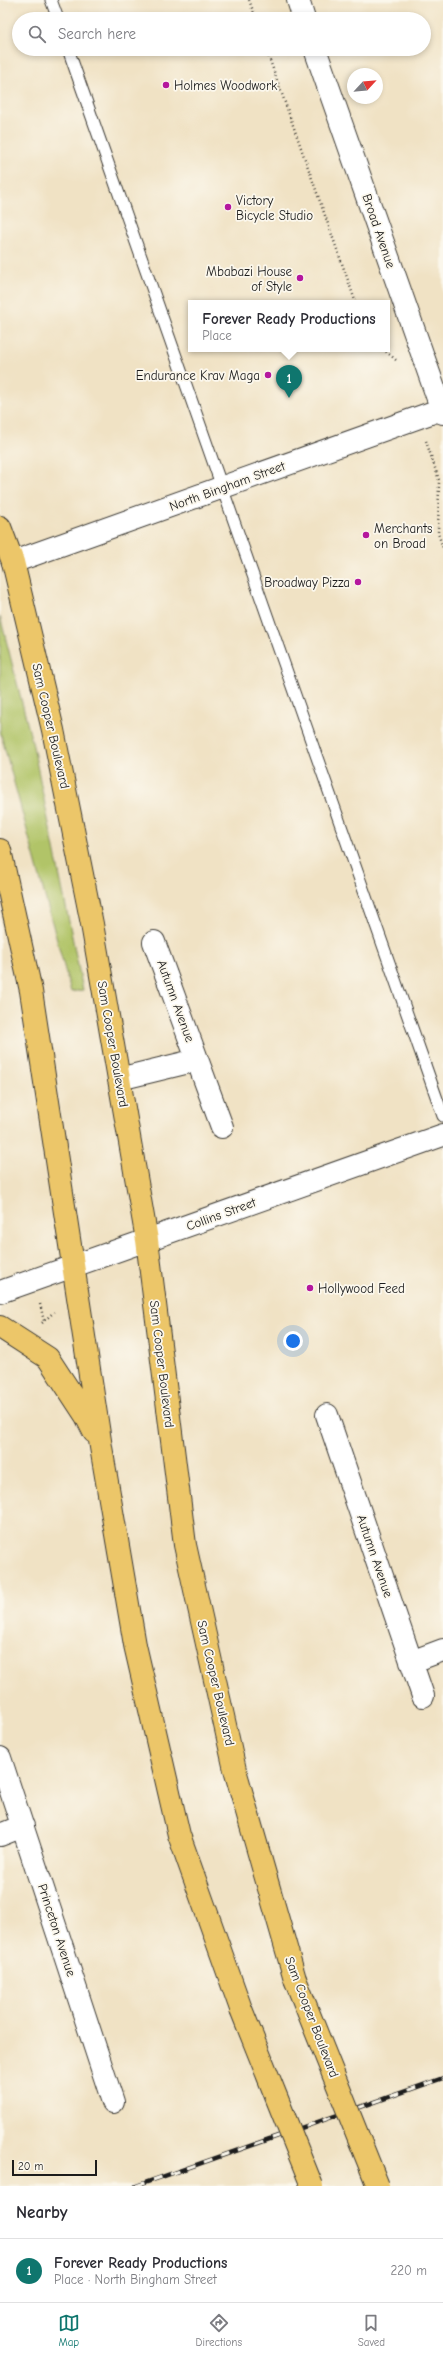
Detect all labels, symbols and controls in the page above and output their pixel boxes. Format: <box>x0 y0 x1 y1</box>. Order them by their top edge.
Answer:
search box <box>12 12 431 56</box>
icon: search <box>26 23 48 45</box>
text: Search here <box>58 25 136 43</box>
north arrow <box>347 68 383 104</box>
place label: Holmes Woodwork <box>174 78 278 93</box>
marker: Holmes Woodwork <box>161 80 171 90</box>
street label: Broad Avenue <box>359 192 399 270</box>
place label: Victory Bicycle Studio <box>236 193 313 223</box>
marker: Victory Bicycle Studio <box>223 202 233 212</box>
place label: Mbabazi House of Style <box>206 264 292 294</box>
marker: Mbabazi House of Style <box>295 273 305 283</box>
popup <box>188 300 390 352</box>
text: Forever Ready Productions <box>202 310 376 328</box>
text: Place <box>202 328 232 343</box>
pin: 1 <box>276 365 302 398</box>
place label: Endurance Krav Maga <box>136 368 260 383</box>
marker: Endurance Krav Maga <box>263 370 273 380</box>
street label: North Bingham Street <box>167 458 288 514</box>
place label: Merchants on Broad <box>374 521 432 551</box>
marker: Merchants on Broad <box>361 530 371 540</box>
place label: Broadway Pizza <box>264 575 350 590</box>
marker: Broadway Pizza <box>353 577 363 587</box>
street label: Sam Cooper Boulevard <box>29 662 73 790</box>
street label: Autumn Avenue <box>154 958 198 1045</box>
street label: Sam Cooper Boulevard <box>94 980 132 1108</box>
street label: Collins Street <box>184 1194 259 1234</box>
place label: Hollywood Feed <box>318 1281 405 1296</box>
marker: Hollywood Feed <box>305 1283 315 1293</box>
street label: Sam Cooper Boulevard <box>147 1300 177 1428</box>
your location <box>283 1331 303 1351</box>
street label: Autumn Avenue <box>354 1513 396 1600</box>
street label: Sam Cooper Boulevard <box>194 1619 238 1747</box>
street label: Princeton Avenue <box>35 1882 79 1979</box>
street label: Sam Cooper Boulevard <box>282 1955 342 2079</box>
scale bar <box>12 2158 97 2177</box>
text: 20 m <box>18 2160 43 2173</box>
text: Nearby <box>16 2203 67 2222</box>
text: Forever Ready Productions <box>54 2254 227 2272</box>
text: 1 <box>26 2263 32 2278</box>
text: 220 m <box>390 2263 427 2278</box>
text: Place · North Bingham Street <box>54 2272 217 2287</box>
tab: Map <box>58 2312 80 2349</box>
tab: Directions <box>196 2312 242 2349</box>
tab: Saved <box>358 2312 385 2349</box>

